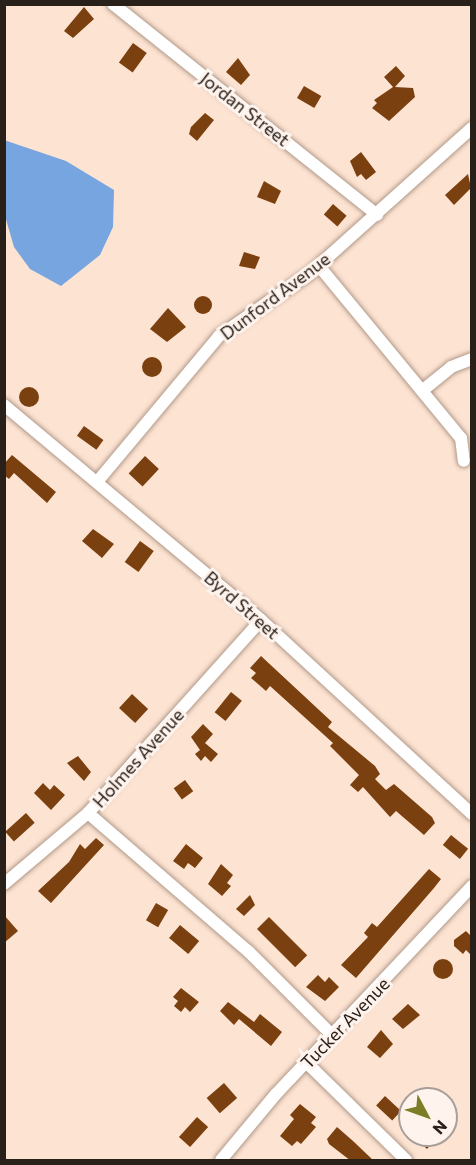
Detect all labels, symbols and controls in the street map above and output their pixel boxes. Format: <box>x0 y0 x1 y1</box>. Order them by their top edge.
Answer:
street label: Jordan Street <box>196 67 294 151</box>
street label: Dunford Avenue <box>216 248 334 344</box>
street label: Byrd Street <box>200 567 284 643</box>
street label: Holmes Avenue <box>88 704 188 812</box>
street label: Tucker Avenue <box>296 973 394 1073</box>
north arrow <box>398 1087 458 1147</box>
text: N <box>429 1117 452 1139</box>

